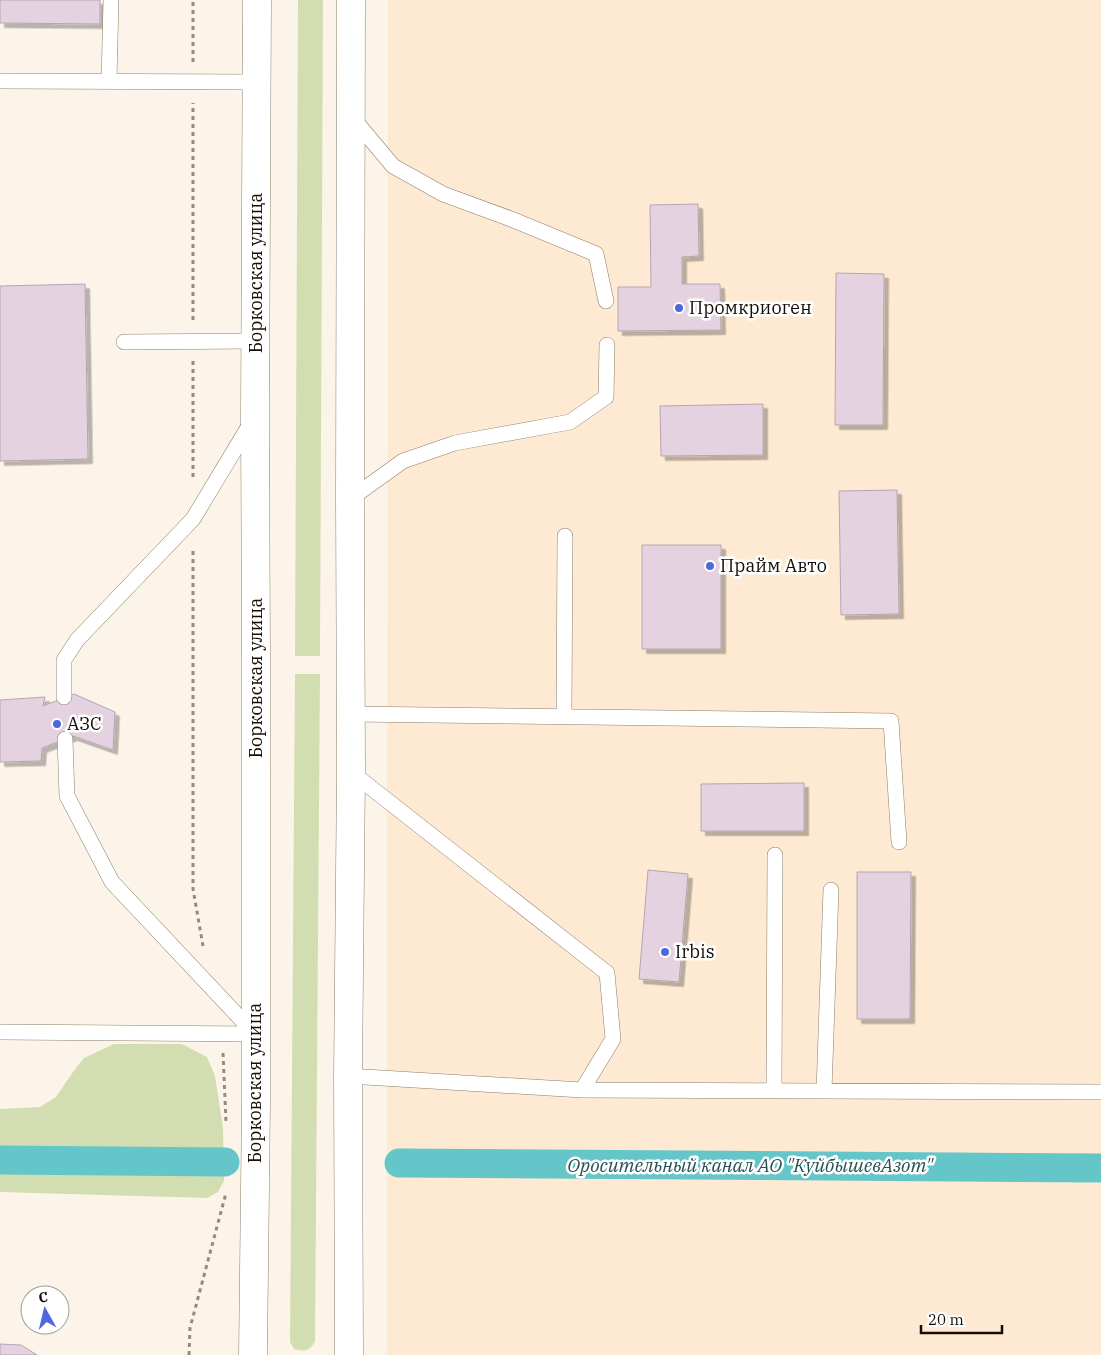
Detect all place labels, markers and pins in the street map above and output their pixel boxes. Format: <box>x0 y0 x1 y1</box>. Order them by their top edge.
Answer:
place label: Промкриоген <box>689 296 812 319</box>
marker: Промкриоген <box>673 302 685 314</box>
place label: Прайм Авто <box>720 554 827 577</box>
marker: Прайм Авто <box>704 560 716 572</box>
place label: АЗС <box>67 712 102 735</box>
marker: АЗС <box>51 718 63 730</box>
place label: Irbis <box>675 940 714 963</box>
marker: Irbis <box>659 946 671 958</box>

